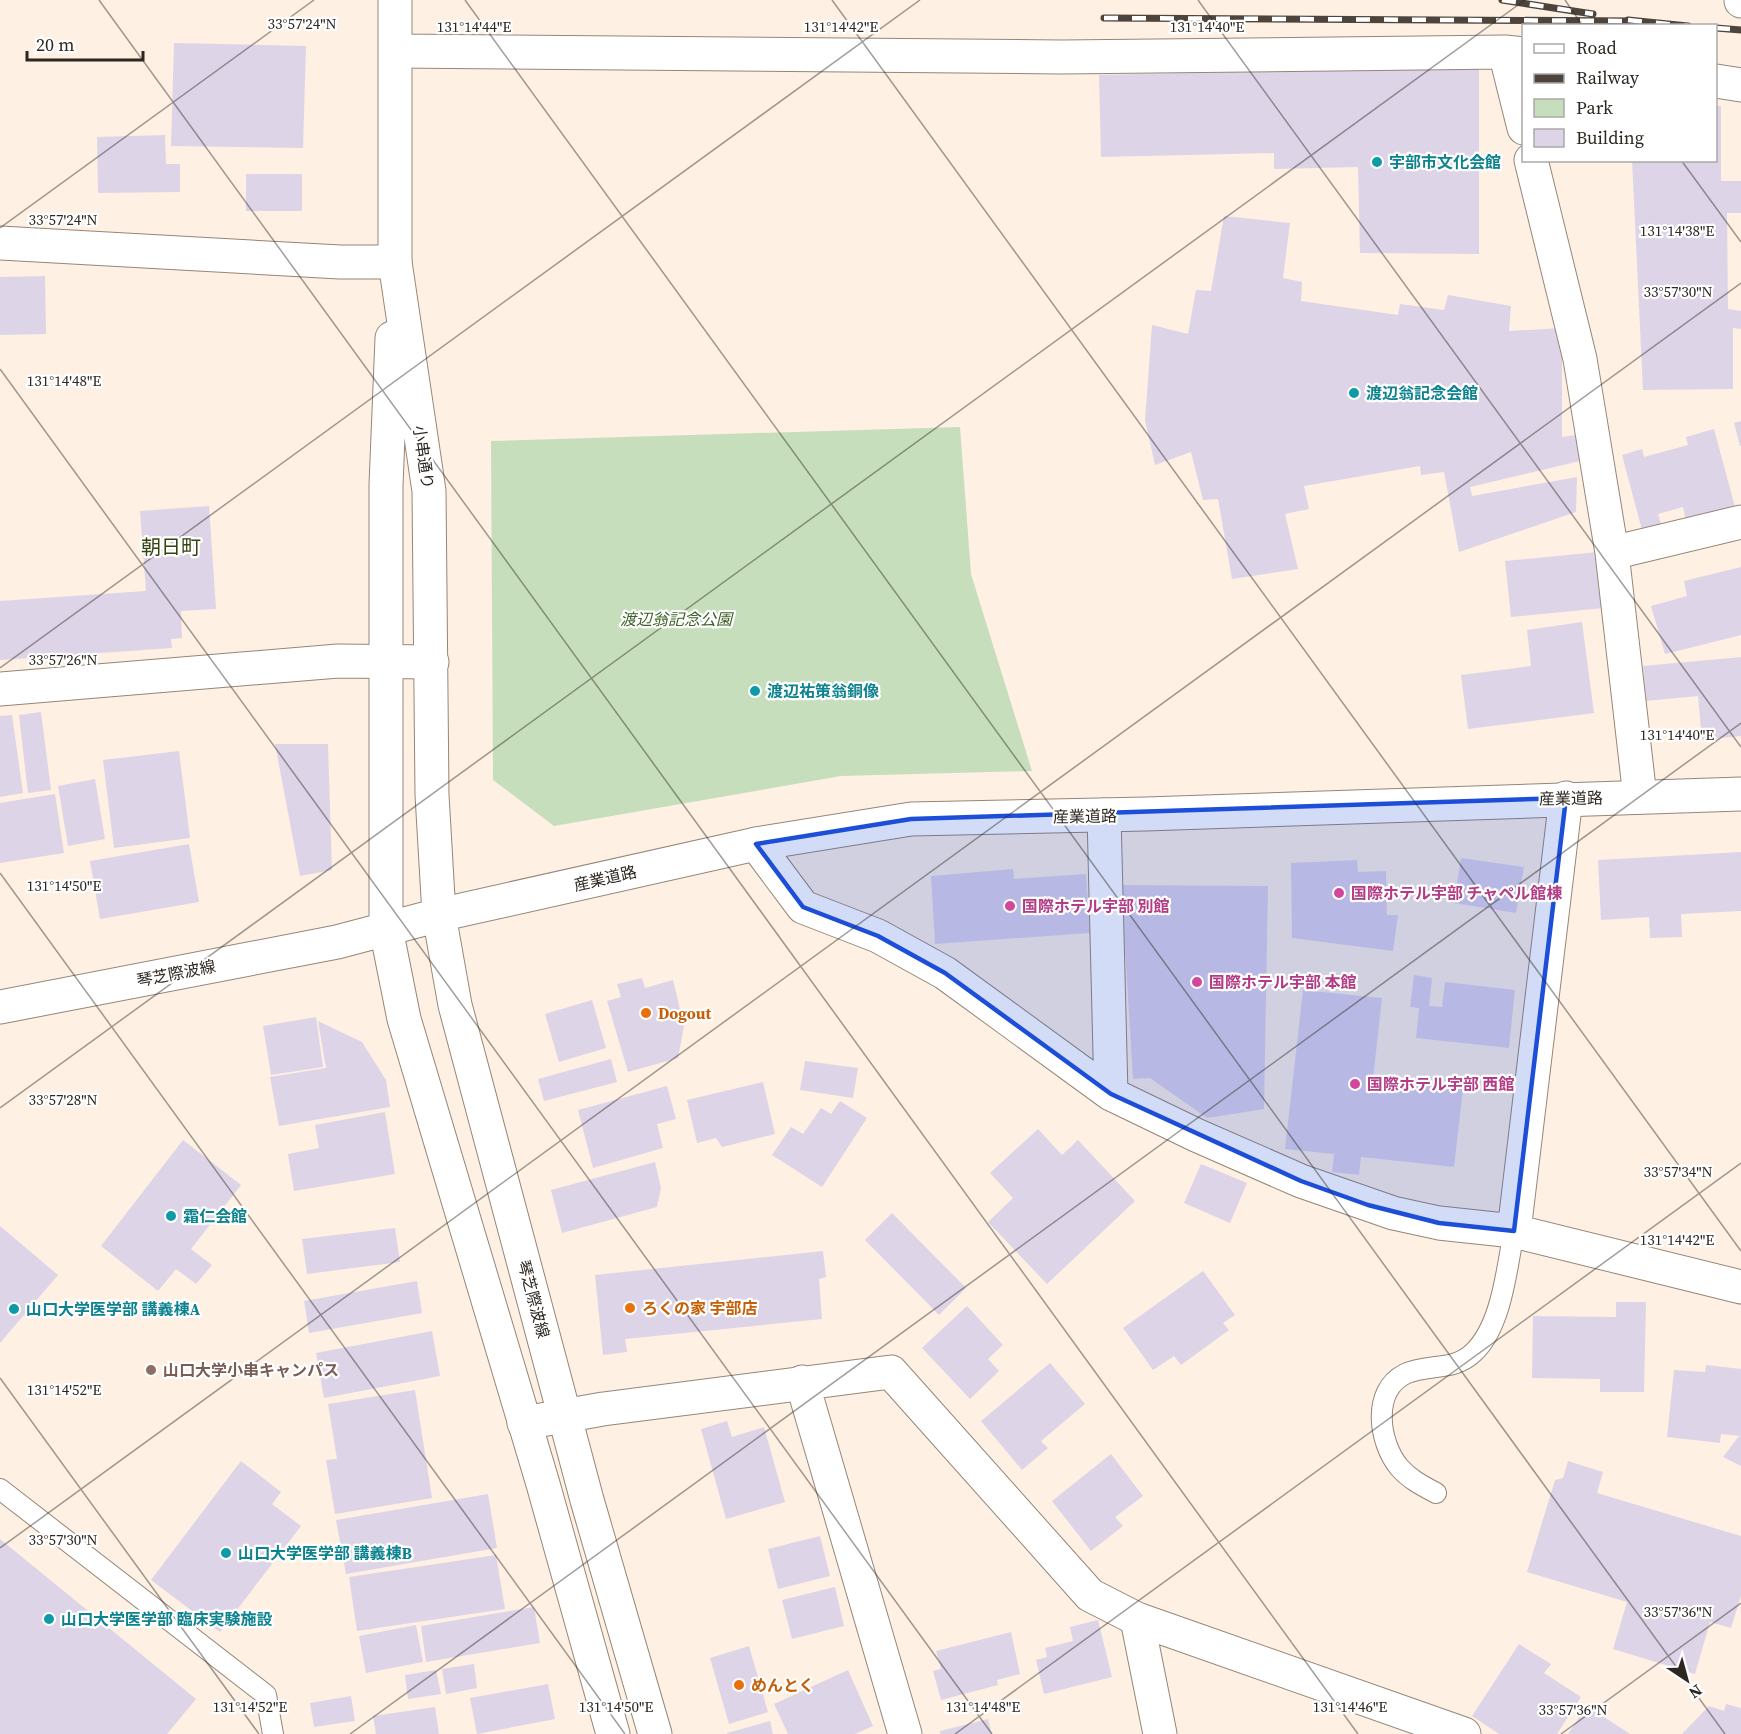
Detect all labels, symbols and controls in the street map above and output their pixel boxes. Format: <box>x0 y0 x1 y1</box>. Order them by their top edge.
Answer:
text: 33°57'24"N <box>267 13 337 34</box>
text: 131°14'44"E <box>437 16 511 37</box>
text: 131°14'42"E <box>804 16 878 37</box>
text: 131°14'40"E <box>1170 16 1244 37</box>
scale bar <box>27 24 142 62</box>
legend <box>1522 24 1717 162</box>
text: 20 m <box>36 32 74 57</box>
text: Road <box>1576 35 1617 60</box>
text: Railway <box>1576 65 1640 90</box>
text: Park <box>1576 95 1613 120</box>
text: Building <box>1576 125 1644 150</box>
place label: 宇部市文化会館 <box>1389 151 1501 173</box>
marker: 宇部市文化会館 <box>1370 155 1384 169</box>
text: 33°57'24"N <box>28 209 98 230</box>
text: 131°14'38"E <box>1640 220 1714 241</box>
text: 33°57'30"N <box>1643 281 1713 302</box>
text: 131°14'48"E <box>27 370 101 391</box>
place label: 渡辺翁記念会館 <box>1366 382 1478 404</box>
marker: 渡辺翁記念会館 <box>1347 386 1361 400</box>
street label: 小串通り <box>409 424 439 490</box>
district label: 朝日町 <box>141 533 201 561</box>
park label: 渡辺翁記念公園 <box>620 608 734 630</box>
text: 33°57'26"N <box>28 649 98 670</box>
place label: 渡辺祐策翁銅像 <box>767 680 879 702</box>
marker: 渡辺祐策翁銅像 <box>748 684 762 698</box>
text: 131°14'40"E <box>1640 724 1714 745</box>
street label: 産業道路 <box>1539 786 1603 810</box>
street label: 産業道路 <box>1053 804 1117 828</box>
street label: 産業道路 <box>571 860 639 896</box>
text: 131°14'50"E <box>27 875 101 896</box>
place label: 国際ホテル宇部 チャペル館棟 <box>1351 882 1562 904</box>
marker: 国際ホテル宇部 チャペル館棟 <box>1332 886 1346 900</box>
place label: 国際ホテル宇部 別館 <box>1022 895 1169 917</box>
marker: 国際ホテル宇部 別館 <box>1003 899 1017 913</box>
street label: 琴芝際波線 <box>135 955 217 991</box>
place label: 国際ホテル宇部 本館 <box>1209 971 1356 993</box>
marker: 国際ホテル宇部 本館 <box>1190 975 1204 989</box>
place label: Dogout <box>658 1002 711 1024</box>
marker: Dogout <box>639 1006 653 1020</box>
place label: 国際ホテル宇部 西館 <box>1367 1073 1514 1095</box>
marker: 国際ホテル宇部 西館 <box>1348 1077 1362 1091</box>
text: 33°57'28"N <box>28 1089 98 1110</box>
text: 33°57'34"N <box>1643 1161 1713 1182</box>
place label: 霜仁会館 <box>183 1205 247 1227</box>
marker: 霜仁会館 <box>164 1209 178 1223</box>
text: 131°14'42"E <box>1640 1229 1714 1250</box>
street label: 琴芝際波線 <box>513 1258 555 1340</box>
place label: ろくの家 宇部店 <box>642 1297 757 1319</box>
place label: 山口大学医学部 講義棟A <box>26 1298 200 1320</box>
marker: ろくの家 宇部店 <box>623 1301 637 1315</box>
marker: 山口大学医学部 講義棟A <box>7 1302 21 1316</box>
place label: 山口大学小串キャンパス <box>163 1359 339 1381</box>
marker: 山口大学小串キャンパス <box>144 1363 158 1377</box>
text: 131°14'52"E <box>27 1379 101 1400</box>
text: 33°57'30"N <box>28 1529 98 1550</box>
place label: 山口大学医学部 講義棟B <box>238 1542 412 1564</box>
marker: 山口大学医学部 講義棟B <box>219 1546 233 1560</box>
text: 33°57'36"N <box>1643 1601 1713 1622</box>
place label: 山口大学医学部 臨床実験施設 <box>61 1608 272 1630</box>
marker: 山口大学医学部 臨床実験施設 <box>42 1612 56 1626</box>
north arrow <box>1657 1650 1717 1710</box>
place label: めんとく <box>751 1674 815 1696</box>
marker: めんとく <box>732 1678 746 1692</box>
text: N <box>1684 1680 1707 1705</box>
text: 131°14'52"E <box>213 1696 287 1717</box>
text: 131°14'50"E <box>579 1696 653 1717</box>
text: 131°14'48"E <box>946 1696 1020 1717</box>
text: 131°14'46"E <box>1313 1696 1387 1717</box>
text: 33°57'36"N <box>1538 1699 1608 1720</box>

